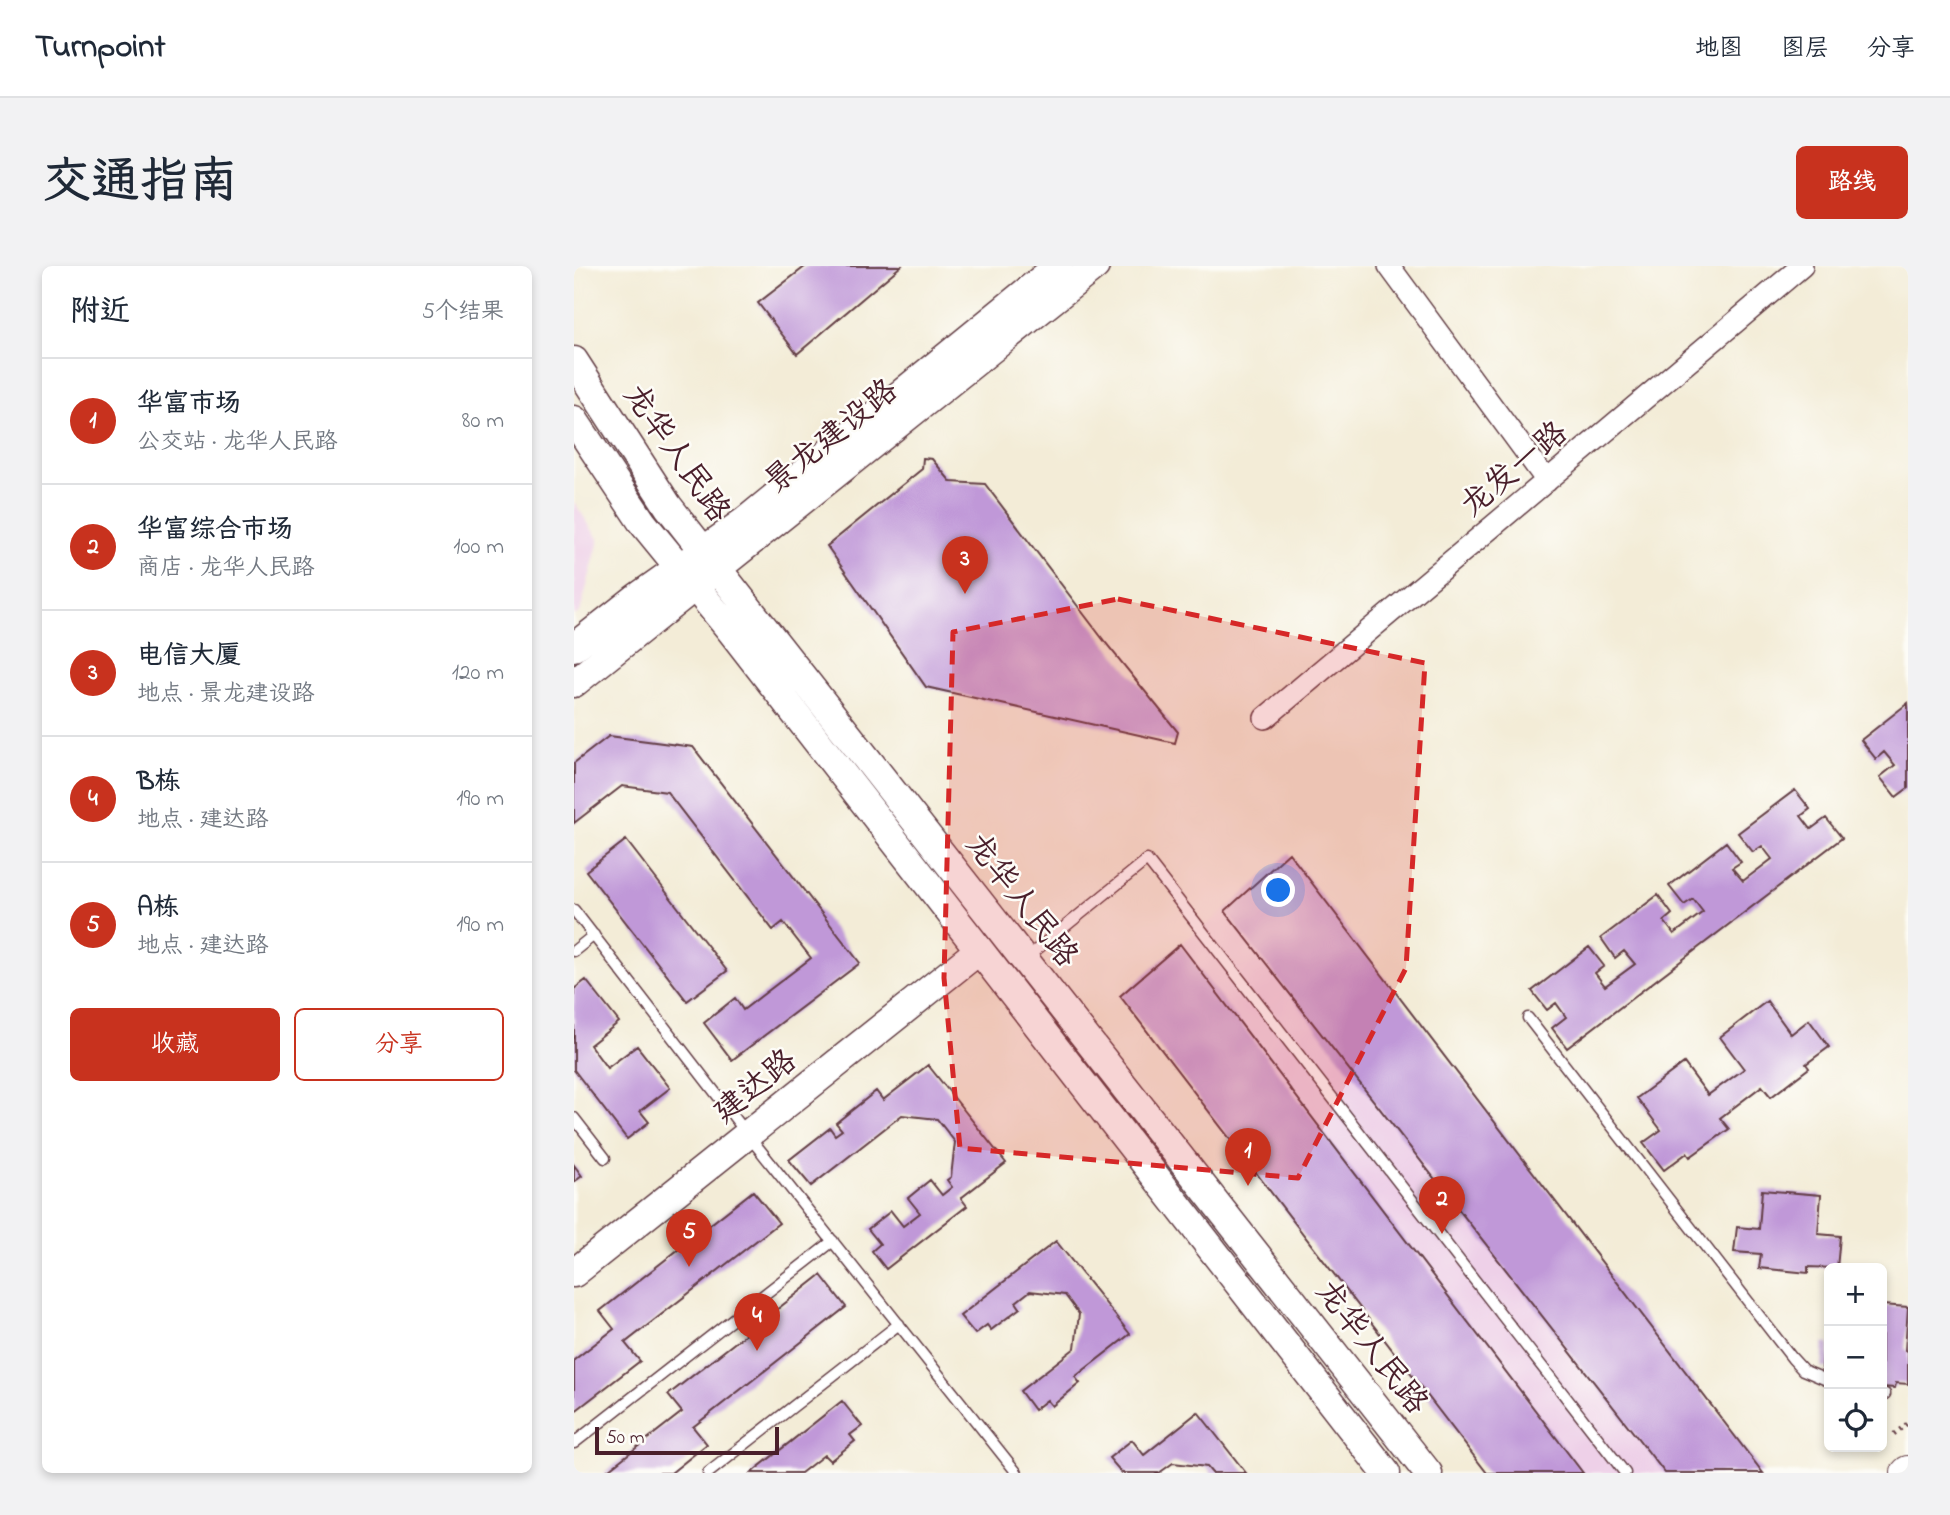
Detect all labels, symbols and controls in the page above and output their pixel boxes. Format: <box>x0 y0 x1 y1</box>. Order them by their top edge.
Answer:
text: Turnpoint <box>35 24 166 72</box>
text: 地图 <box>1695 32 1743 67</box>
text: 图层 <box>1781 32 1829 67</box>
text: 分享 <box>1867 32 1915 67</box>
button: 路线 <box>1796 146 1908 219</box>
text: 交通指南 <box>42 148 238 220</box>
text: 附近 <box>70 291 130 335</box>
text: 5个结果 <box>422 296 504 329</box>
street label: 景龙建设路 <box>755 369 909 506</box>
street label: 龙华人民路 <box>610 375 740 533</box>
text: 华富市场 <box>137 386 241 424</box>
text: 1 <box>89 405 97 438</box>
text: 80 m <box>462 405 504 438</box>
street label: 龙发一路 <box>1451 412 1579 530</box>
text: 公交站 · 龙华人民路 <box>137 426 337 459</box>
text: 华富综合市场 <box>137 512 293 550</box>
text: 2 <box>87 531 99 564</box>
text: 100 m <box>453 531 504 564</box>
pin: 3 <box>942 536 988 594</box>
text: 商店 · 龙华人民路 <box>137 552 314 585</box>
text: 电信大厦 <box>137 638 241 676</box>
text: 3 <box>88 657 98 690</box>
text: 120 m <box>452 657 504 690</box>
text: 地点 · 景龙建设路 <box>137 678 314 711</box>
text: B栋 <box>137 764 181 802</box>
text: 4 <box>88 783 98 816</box>
text: 190 m <box>456 783 504 816</box>
text: 地点 · 建达路 <box>137 804 268 837</box>
street label: 龙华人民路 <box>952 824 1088 979</box>
your location <box>1261 873 1295 907</box>
text: A栋 <box>137 890 179 928</box>
text: 5 <box>86 909 100 942</box>
text: 190 m <box>456 909 504 942</box>
text: 地点 · 建达路 <box>137 930 268 963</box>
button: 收藏 <box>70 1008 280 1081</box>
button: 分享 <box>294 1008 504 1081</box>
street label: 建达路 <box>704 1039 808 1136</box>
pin: 1 <box>1225 1128 1271 1186</box>
pin: 2 <box>1419 1176 1465 1234</box>
pin: 5 <box>666 1209 712 1267</box>
map controls <box>1824 1263 1887 1452</box>
button: + <box>1824 1263 1887 1326</box>
street label: 龙华人民路 <box>1302 1271 1438 1426</box>
pin: 4 <box>734 1293 780 1351</box>
button: − <box>1824 1326 1887 1389</box>
button: locate <box>1824 1389 1887 1452</box>
scale bar <box>595 1424 779 1456</box>
text: 50 m <box>606 1425 645 1452</box>

